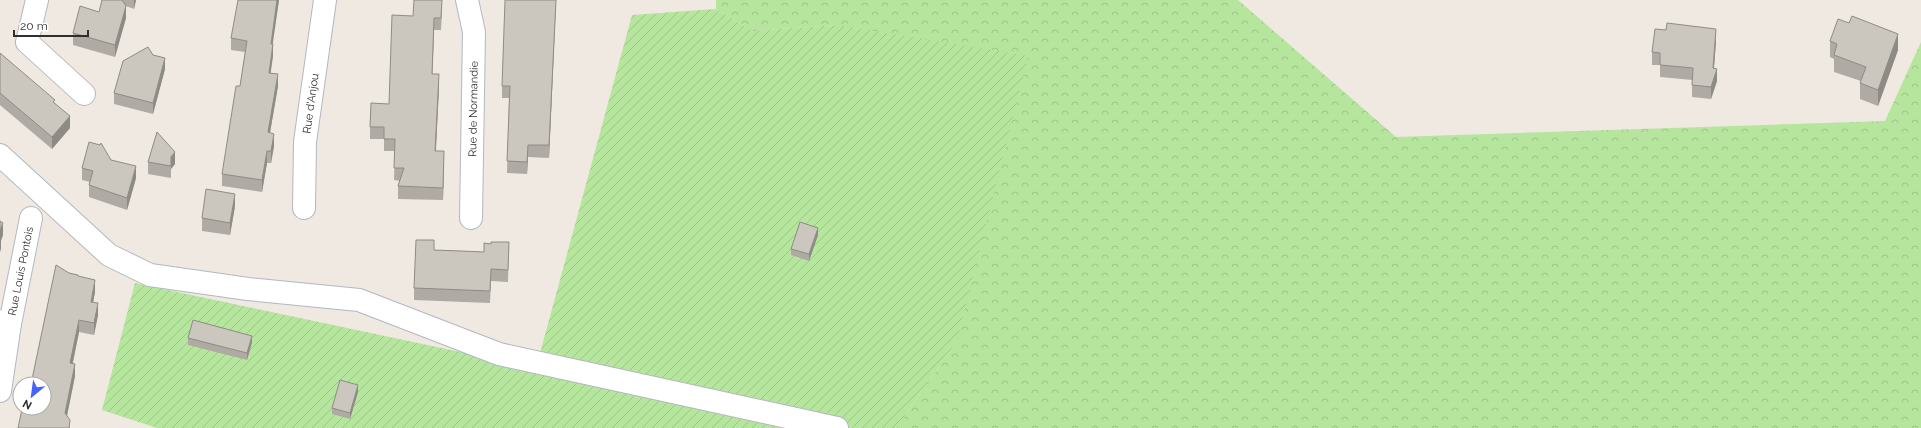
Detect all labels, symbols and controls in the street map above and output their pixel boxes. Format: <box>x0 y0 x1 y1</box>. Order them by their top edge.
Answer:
scale bar <box>14 12 88 38</box>
text: 20 m <box>20 19 48 33</box>
street label: Rue de Normandie <box>466 60 481 157</box>
street label: Rue d'Anjou <box>300 73 322 134</box>
street label: Rue Louis Pontois <box>6 226 36 317</box>
north arrow <box>12 376 52 416</box>
text: N <box>21 397 34 412</box>

